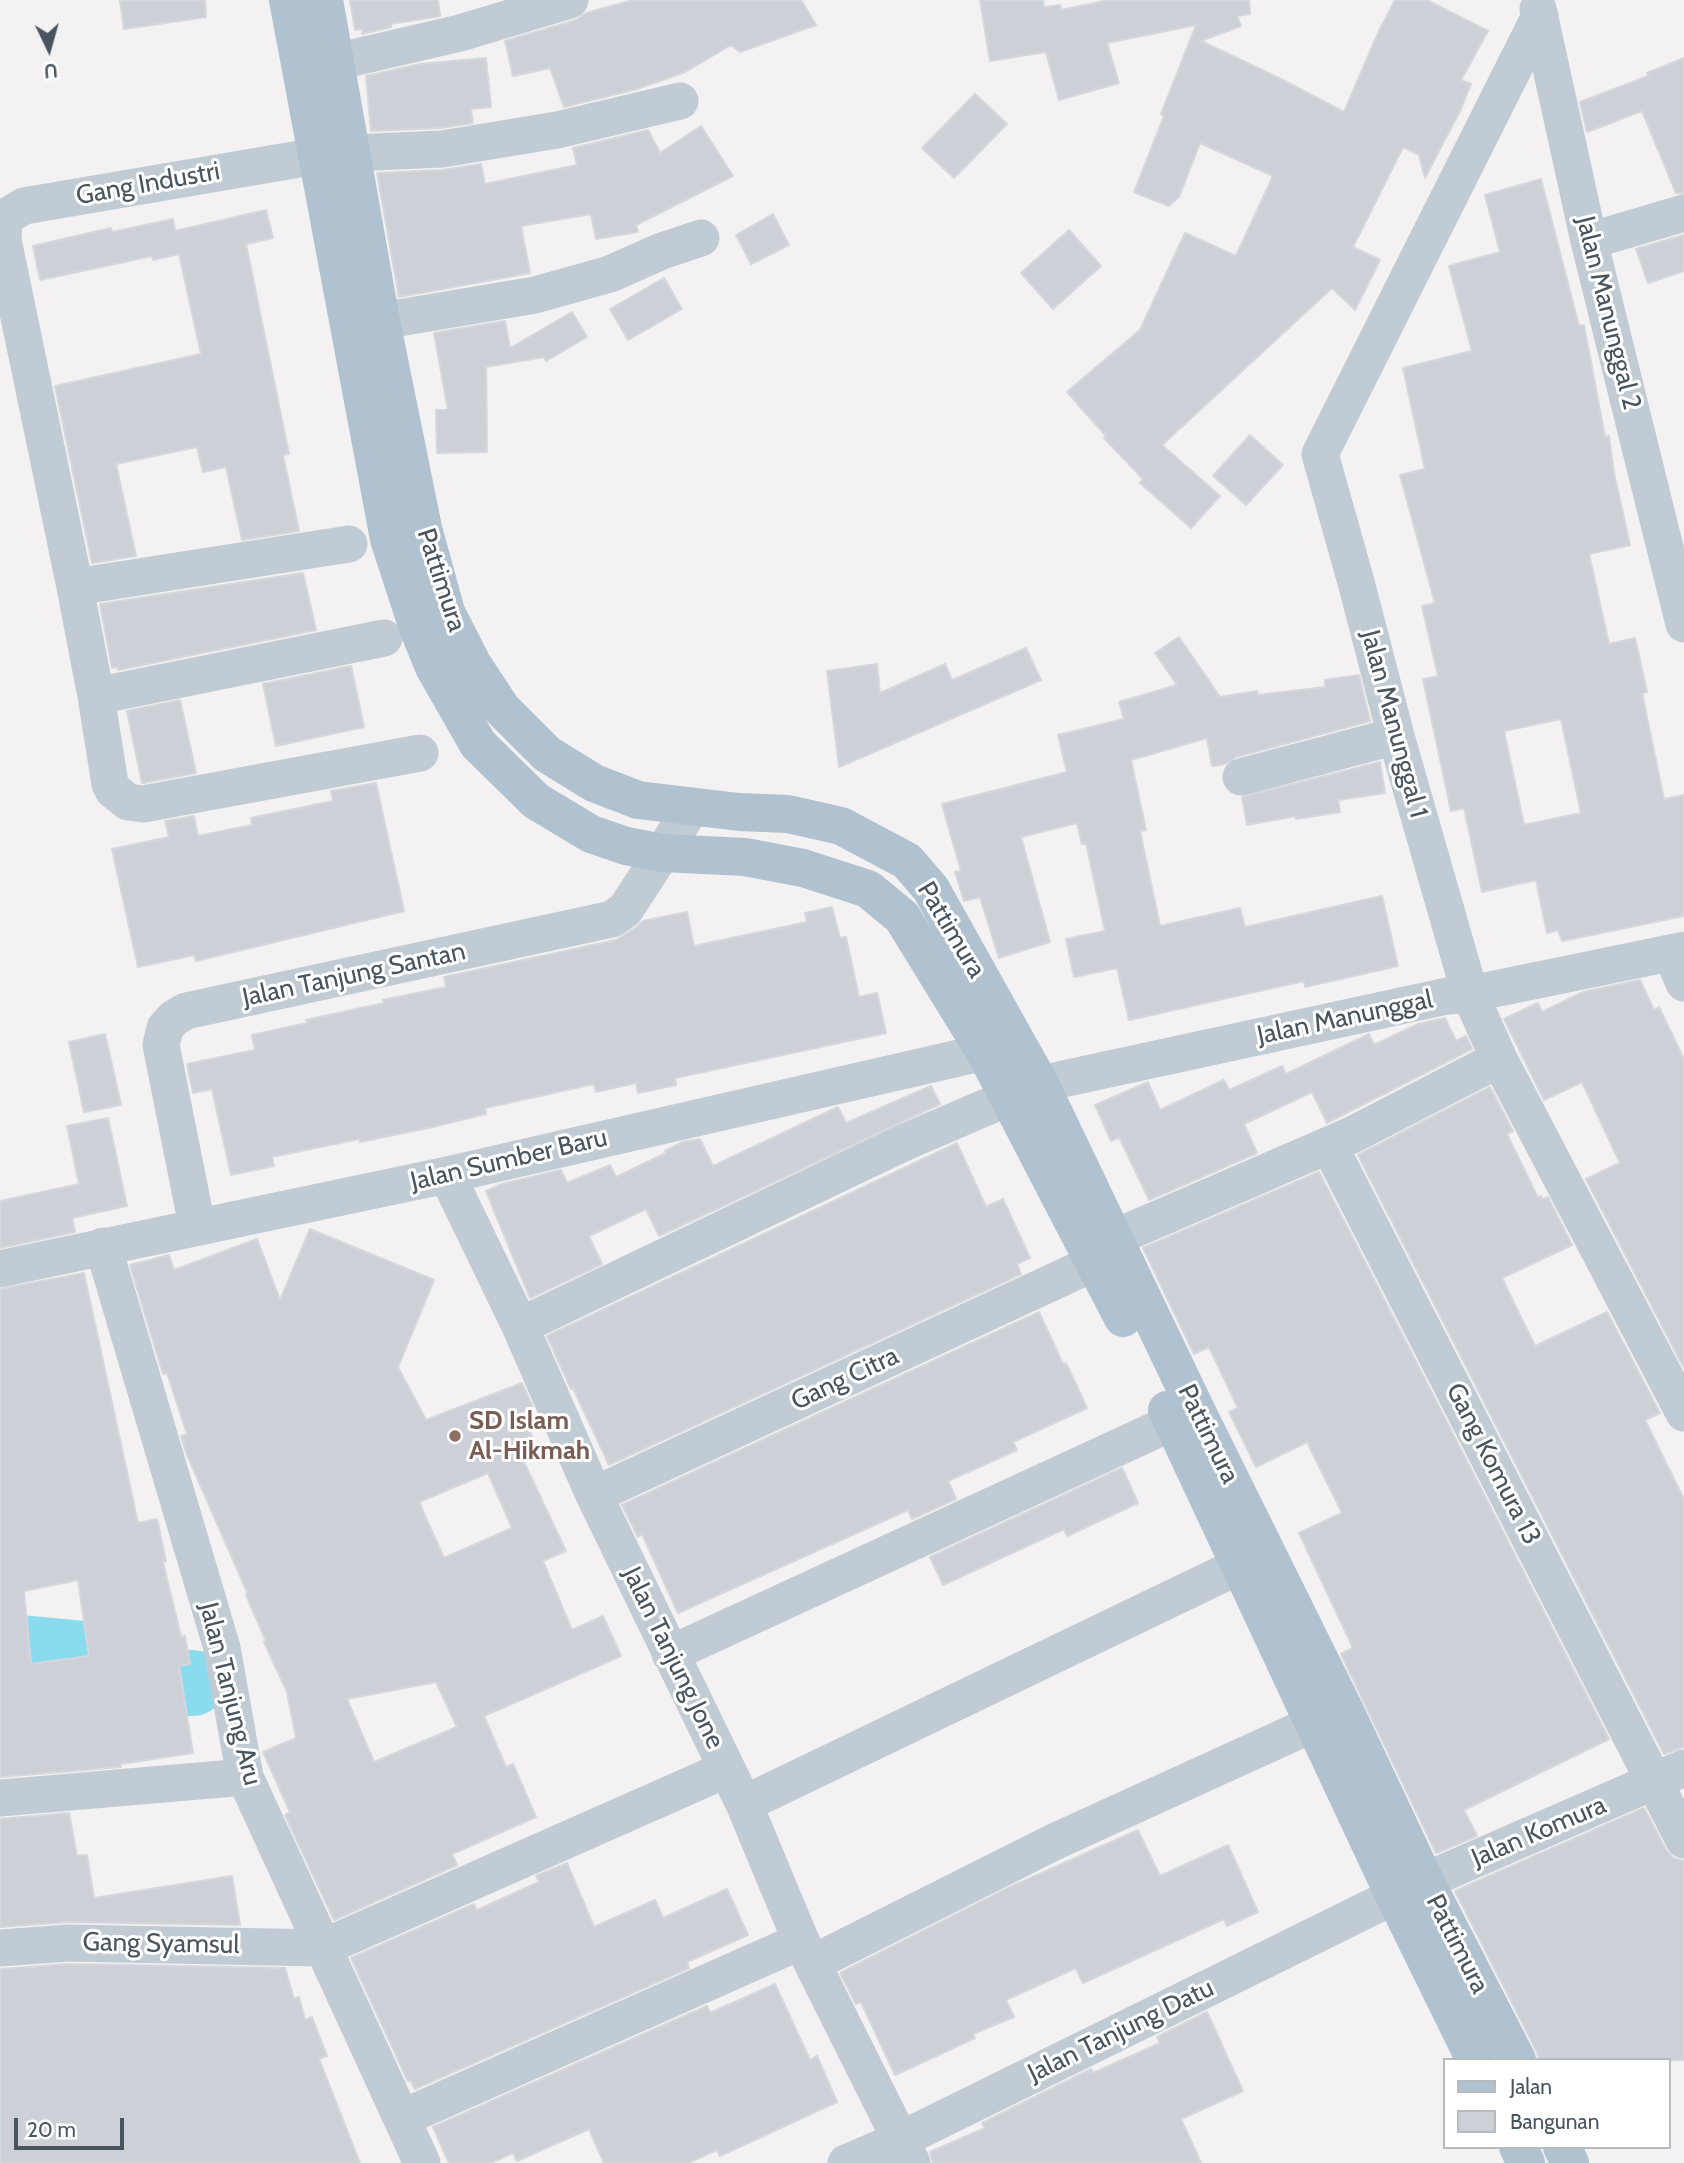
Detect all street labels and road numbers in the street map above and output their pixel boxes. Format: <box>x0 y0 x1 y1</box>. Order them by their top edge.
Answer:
street label: Gang Industri <box>74 156 222 212</box>
street label: Jalan Manunggal 2 <box>1569 213 1647 413</box>
street label: Pattimura <box>410 524 472 636</box>
street label: Jalan Manunggal 1 <box>1354 627 1434 821</box>
street label: Pattimura <box>910 876 992 984</box>
street label: Jalan Tanjung Santan <box>240 936 468 1014</box>
street label: Jalan Manunggal <box>1254 984 1436 1052</box>
street label: Jalan Sumber Baru <box>408 1122 610 1198</box>
street label: Gang Citra <box>786 1341 904 1417</box>
street label: Gang Komura 13 <box>1439 1378 1547 1550</box>
street label: Pattimura <box>1171 1379 1245 1489</box>
street label: Jalan Tanjung Jone <box>616 1562 730 1754</box>
street label: Jalan Tanjung Aru <box>192 1599 268 1789</box>
street label: Jalan Komura <box>1467 1790 1611 1874</box>
street label: Pattimura <box>1419 1889 1495 1999</box>
street label: Gang Syamsul <box>82 1927 240 1961</box>
street label: Jalan Tanjung Datu <box>1023 1973 1219 2089</box>

